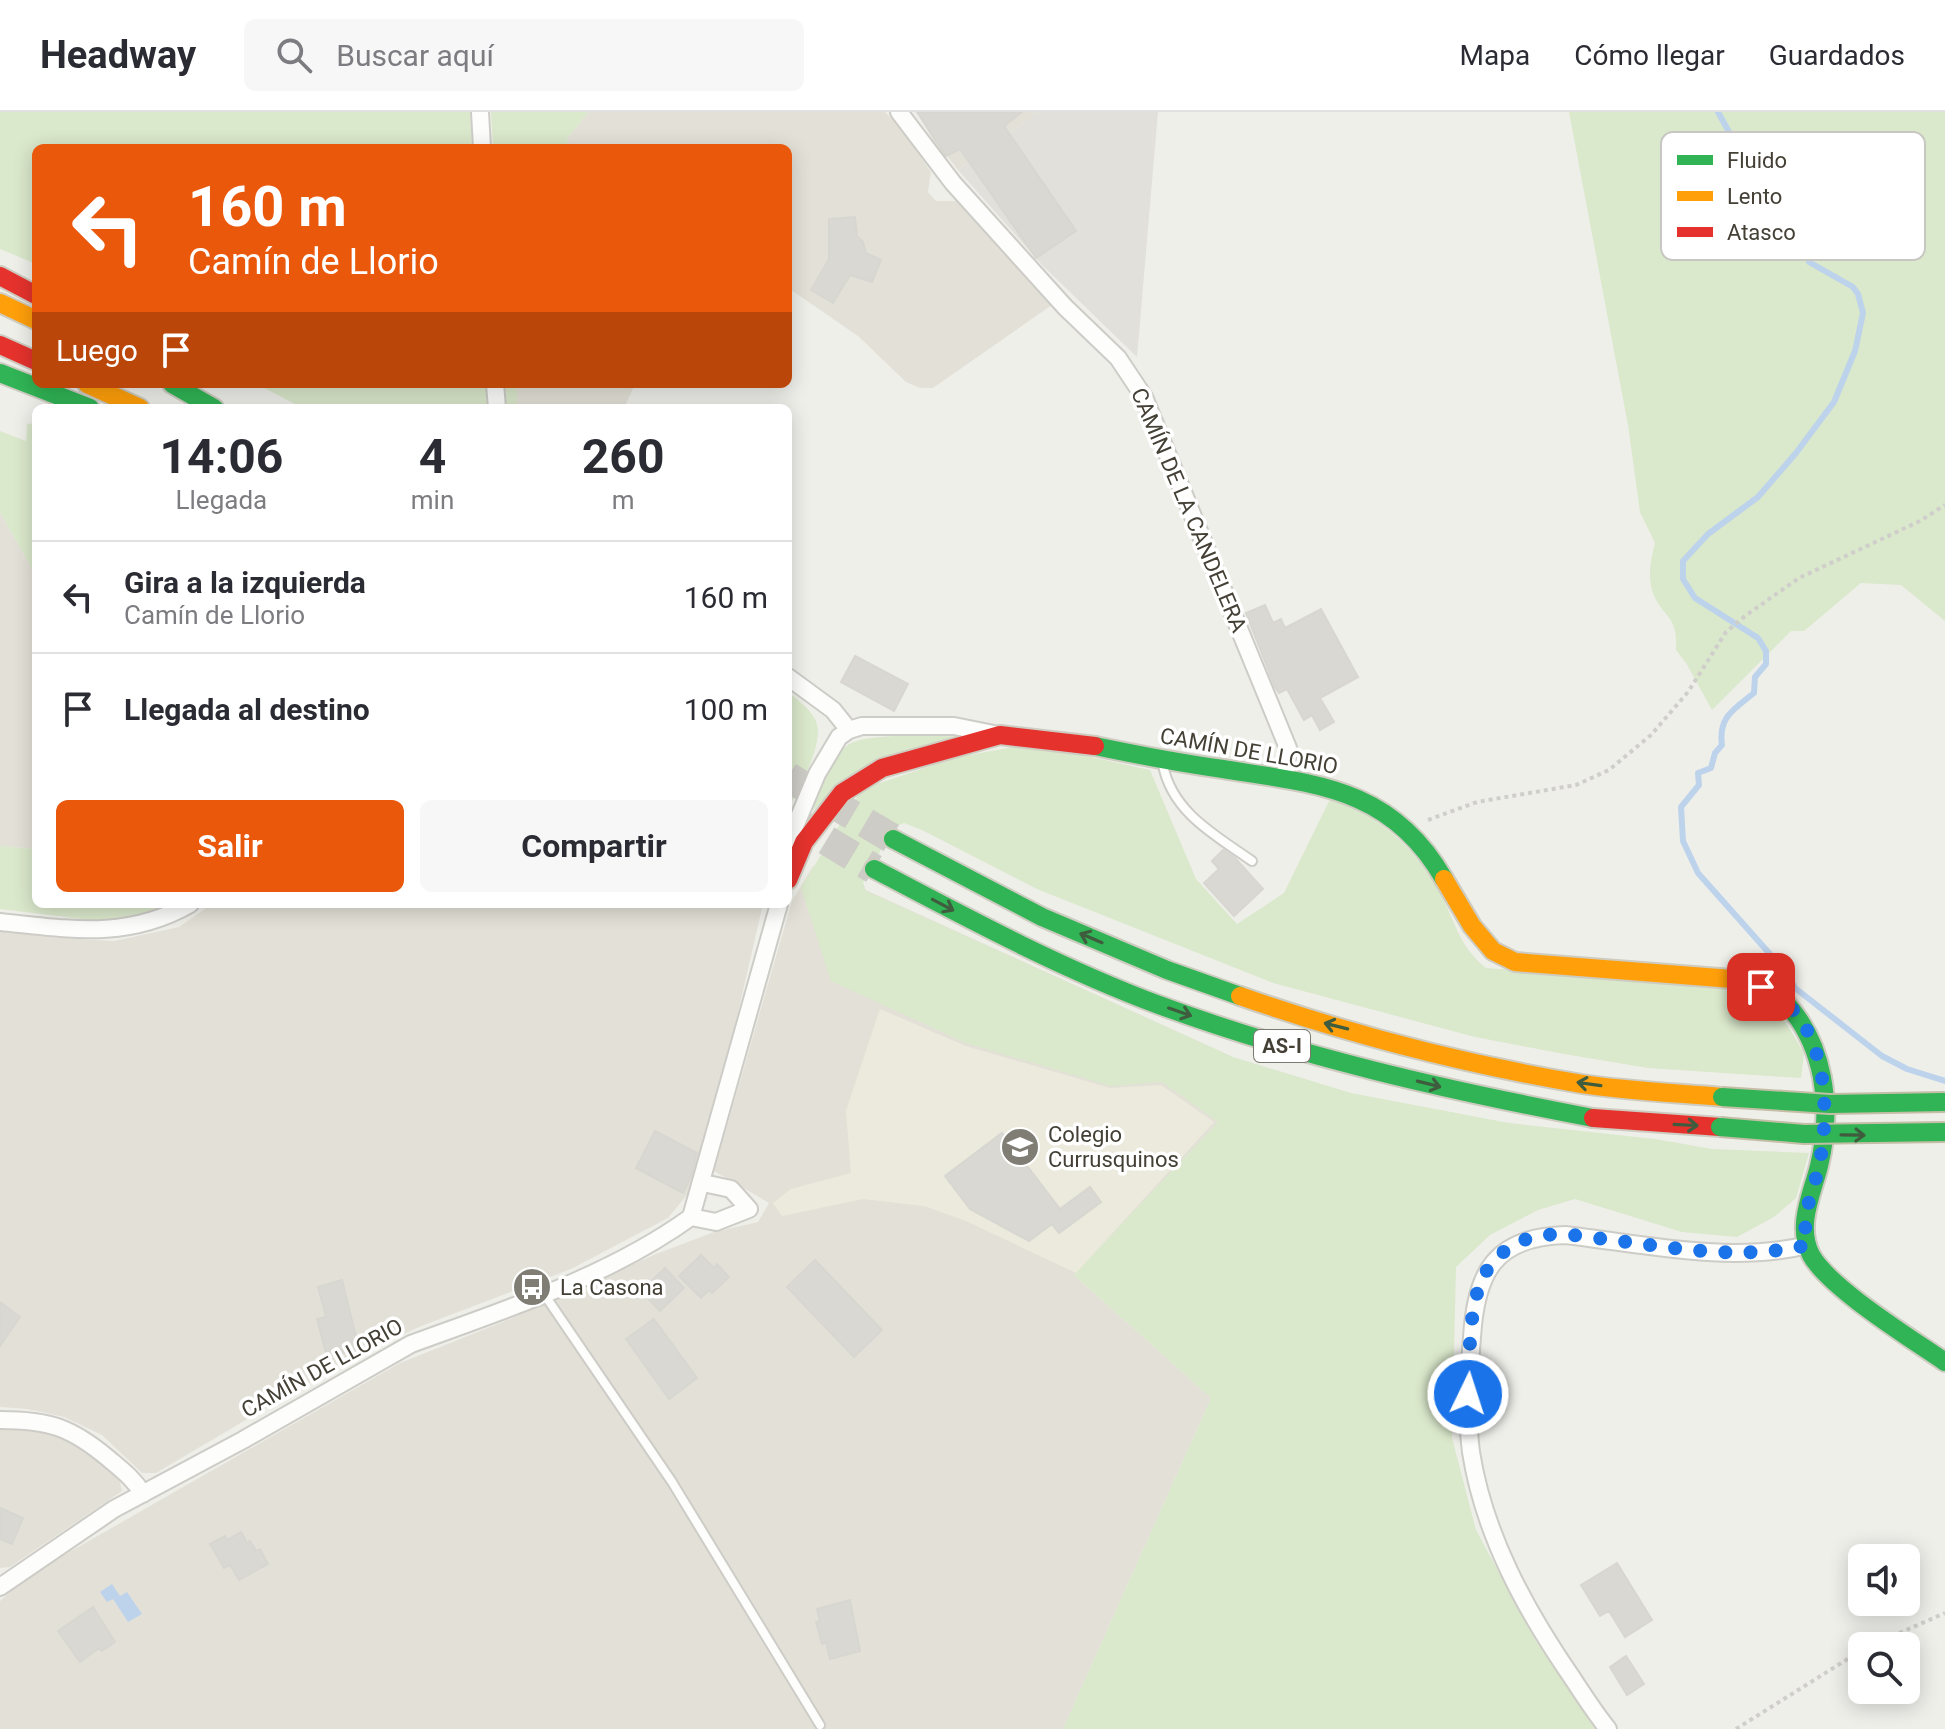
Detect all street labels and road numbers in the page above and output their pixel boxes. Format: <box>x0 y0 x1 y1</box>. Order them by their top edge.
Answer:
street label: CAMÍN DE LA CANDELERA <box>1126 384 1252 636</box>
street label: CAMÍN DE LLORIO <box>1158 723 1340 779</box>
road number: AS-I <box>1254 1030 1310 1062</box>
street label: CAMÍN DE LLORIO <box>237 1313 407 1423</box>

